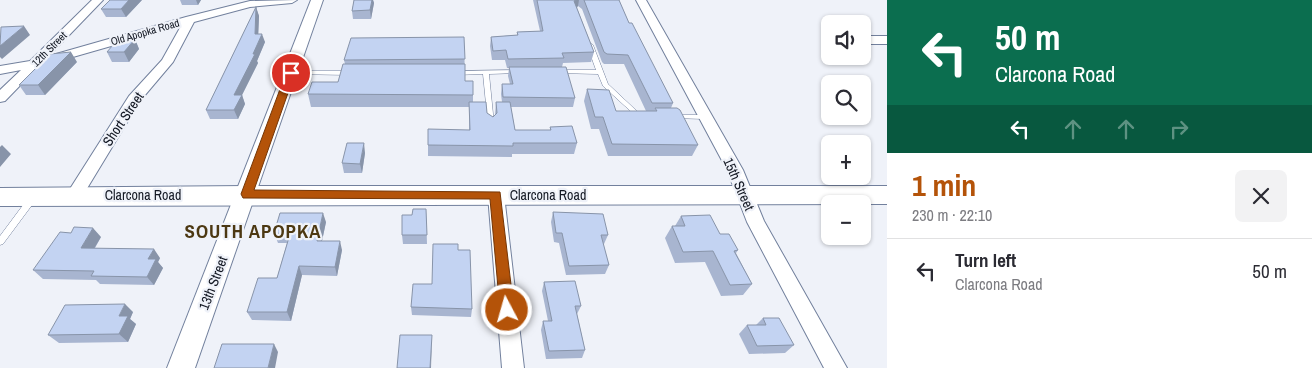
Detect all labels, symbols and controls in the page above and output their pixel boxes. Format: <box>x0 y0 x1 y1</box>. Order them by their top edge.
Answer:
text: 50 m <box>995 14 1060 61</box>
map controls <box>821 15 871 245</box>
button: sound <box>821 15 871 65</box>
street label: Old Apopka Road <box>109 16 181 48</box>
icon: left <box>912 20 977 85</box>
street label: 12th Street <box>28 28 70 70</box>
pin <box>270 52 312 94</box>
icon: arrive <box>277 59 305 87</box>
text: Clarcona Road <box>995 59 1115 89</box>
button: search <box>821 75 871 125</box>
street label: Short Street <box>98 89 148 149</box>
icon: left <box>1006 115 1034 143</box>
icon: ahead <box>1059 115 1087 143</box>
icon: ahead <box>1112 115 1140 143</box>
icon: right <box>1165 115 1193 143</box>
button: + <box>821 135 871 185</box>
street label: 15th Street <box>719 155 759 213</box>
text: 1 min <box>912 165 976 205</box>
button: close <box>1235 170 1287 222</box>
street label: Clarcona Road <box>105 186 181 204</box>
street label: Clarcona Road <box>510 186 586 204</box>
button: − <box>821 195 871 245</box>
text: 230 m · 22:10 <box>912 204 992 226</box>
district label: SOUTH APOPKA <box>185 218 321 244</box>
text: Turn left <box>955 247 1016 273</box>
street label: 13th Street <box>195 254 231 312</box>
icon: left <box>912 257 940 285</box>
text: 50 m <box>1252 258 1287 284</box>
text: Clarcona Road <box>955 273 1043 295</box>
position arrow <box>480 283 532 335</box>

